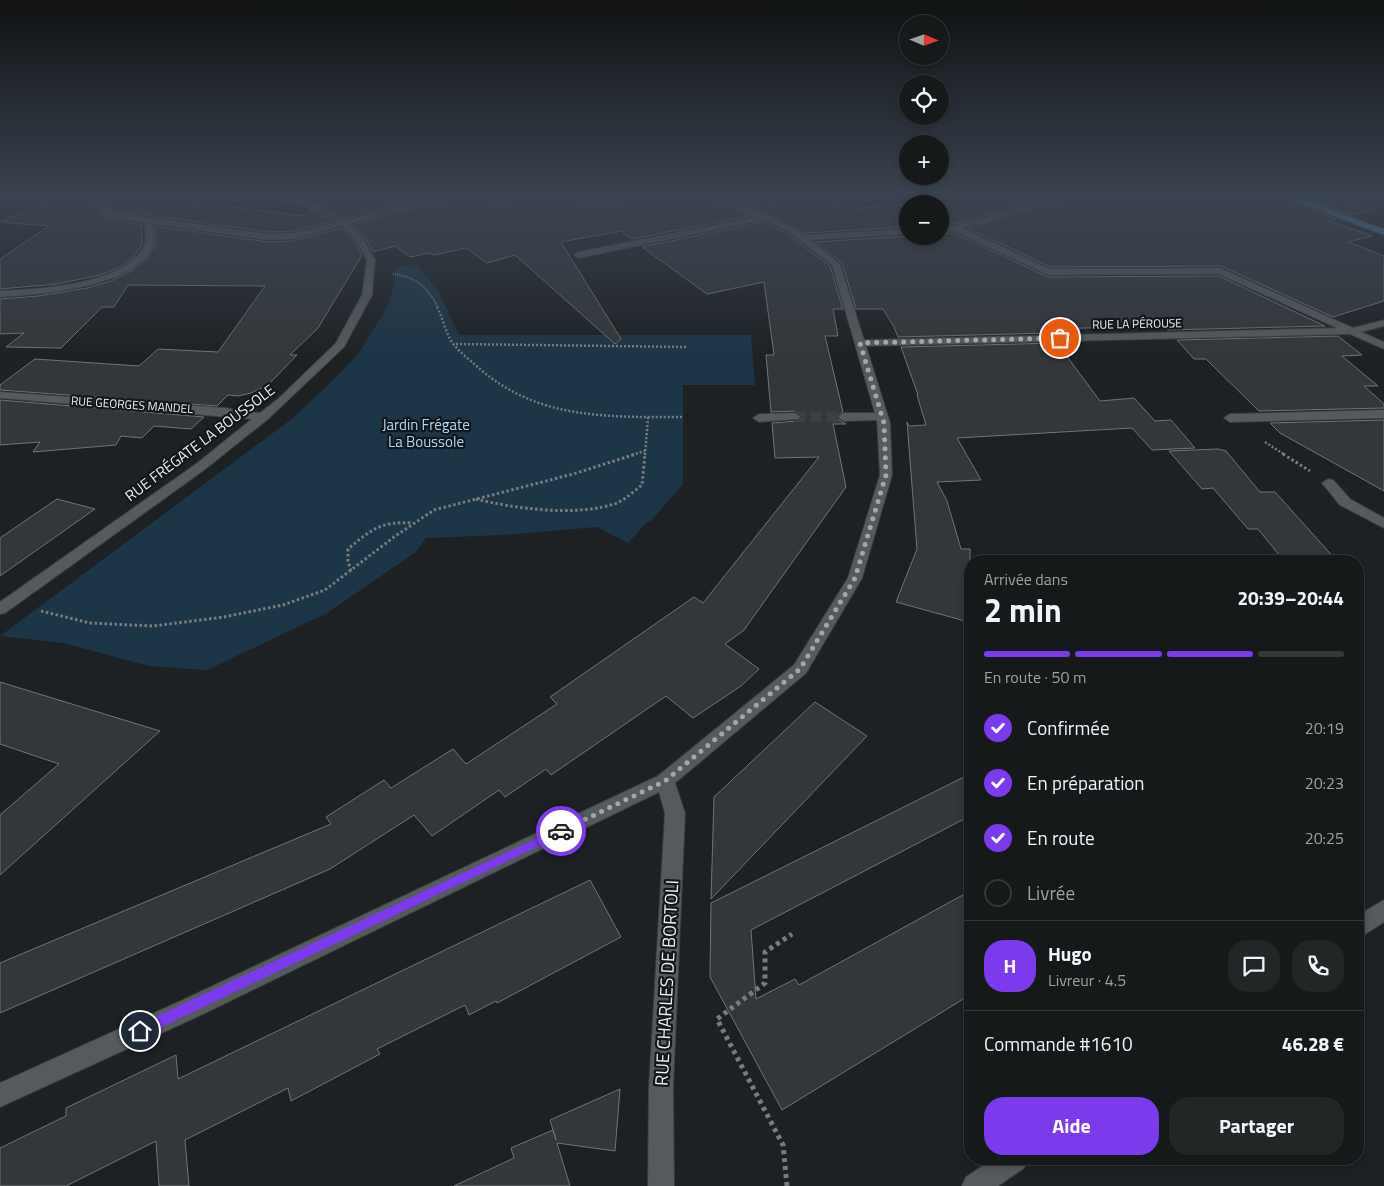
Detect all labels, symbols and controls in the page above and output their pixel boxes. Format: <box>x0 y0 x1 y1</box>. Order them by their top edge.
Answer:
north arrow <box>899 15 949 65</box>
map controls <box>899 15 949 245</box>
button: locate <box>899 75 949 125</box>
button: + <box>899 135 949 185</box>
button: − <box>899 195 949 245</box>
street label: RUE LA PÉROUSE <box>1092 313 1182 334</box>
pin <box>1039 317 1081 359</box>
icon: bag <box>1046 324 1074 352</box>
street label: RUE FRÉGATE LA BOUSSOLE <box>120 378 280 507</box>
street label: RUE GEORGES MANDEL <box>70 391 194 418</box>
park label: Jardin Frégate La Boussole <box>382 413 470 453</box>
text: Arrivée dans <box>984 567 1068 591</box>
text: 20:39–20:44 <box>1237 583 1344 612</box>
text: 2 min <box>984 586 1062 634</box>
text: En route · 50 m <box>984 665 1086 689</box>
text: Confirmée <box>1027 713 1109 742</box>
icon: check <box>984 714 1012 742</box>
text: 20:19 <box>1305 716 1344 740</box>
text: En préparation <box>1027 768 1145 797</box>
icon: check <box>984 769 1012 797</box>
text: 20:23 <box>1305 771 1344 795</box>
courier <box>536 806 586 856</box>
icon: car <box>547 817 575 845</box>
text: En route <box>1027 823 1095 852</box>
icon: check <box>984 824 1012 852</box>
text: 20:25 <box>1305 826 1344 850</box>
text: Livrée <box>1027 878 1075 907</box>
street label: RUE CHARLES DE BORTOLI <box>648 879 685 1087</box>
text: Hugo <box>1048 939 1092 968</box>
button: chat <box>1228 940 1280 992</box>
button: phone <box>1292 940 1344 992</box>
text: H <box>1004 951 1016 980</box>
text: Livreur · 4.5 <box>1048 968 1126 992</box>
pin <box>119 1010 161 1052</box>
icon: home <box>126 1017 154 1045</box>
text: Commande #1610 <box>984 1029 1133 1058</box>
text: 46.28 € <box>1282 1029 1344 1058</box>
button: Aide <box>984 1097 1159 1155</box>
button: Partager <box>1169 1097 1344 1155</box>

